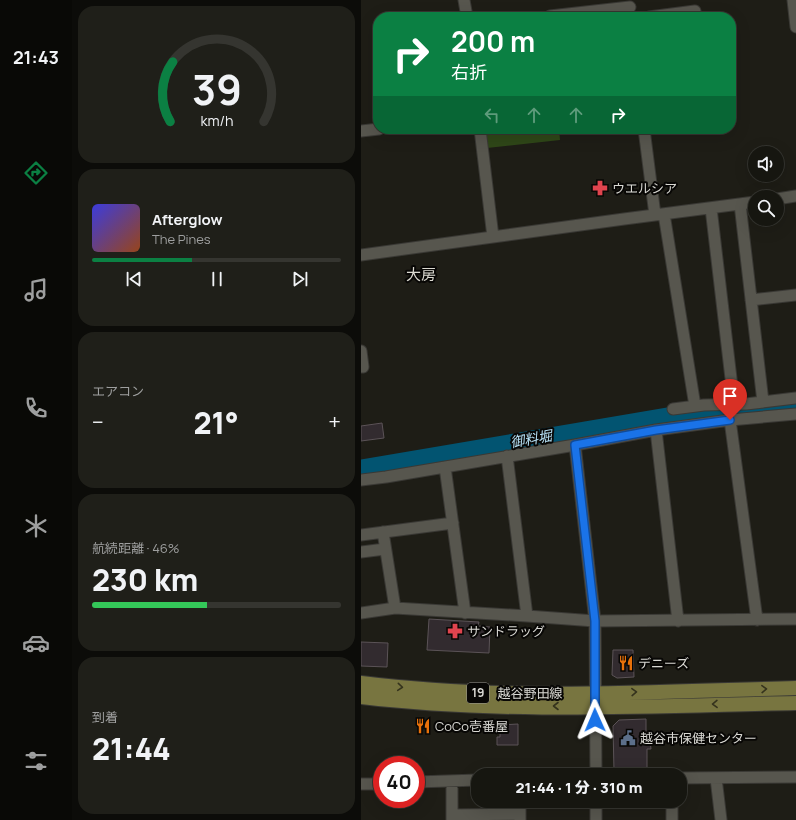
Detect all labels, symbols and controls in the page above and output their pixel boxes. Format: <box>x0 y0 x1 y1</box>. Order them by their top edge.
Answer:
text: 200 m <box>451 22 535 60</box>
icon: right <box>385 28 437 80</box>
text: 21:43 <box>13 45 59 69</box>
text: 右折 <box>451 60 487 84</box>
text: 39 <box>191 61 242 117</box>
icon: left <box>481 104 503 126</box>
icon: ahead <box>523 104 545 126</box>
icon: ahead <box>565 104 587 126</box>
icon: right <box>607 104 629 126</box>
text: km/h <box>200 111 233 130</box>
map controls <box>748 146 784 226</box>
button: sound <box>748 146 784 182</box>
icon: directions <box>22 159 50 187</box>
pharmacy icon: ウエルシア <box>591 179 609 197</box>
place label: ウエルシア <box>612 179 677 197</box>
button: search <box>748 190 784 226</box>
text: Afterglow <box>152 209 223 230</box>
text: The Pines <box>152 230 211 248</box>
district label: 大房 <box>406 264 436 285</box>
icon: previous <box>123 268 145 290</box>
icon: pause <box>206 268 228 290</box>
icon: next <box>289 268 311 290</box>
icon: music <box>22 276 50 304</box>
pin <box>713 379 747 420</box>
text: エアコン <box>92 382 144 400</box>
icon: arrive <box>719 385 741 407</box>
icon: phone <box>22 394 50 422</box>
text: 21° <box>193 402 239 443</box>
text: − <box>92 407 104 437</box>
text: + <box>328 407 341 437</box>
water label: 御料堀 <box>509 425 555 452</box>
icon: climate <box>22 512 50 540</box>
text: 航続距離 · 46% <box>92 539 180 557</box>
text: 230 km <box>92 559 198 600</box>
pharmacy icon: サンドラッグ <box>446 622 464 640</box>
place label: サンドラッグ <box>467 622 545 640</box>
icon: car <box>22 629 50 657</box>
restaurant icon: デニーズ <box>617 654 635 672</box>
place label: デニーズ <box>638 654 689 672</box>
one-way arrow <box>397 683 403 692</box>
road number: 19 <box>467 683 489 703</box>
street label: 越谷野田線 <box>497 684 563 702</box>
one-way arrow <box>761 685 767 693</box>
one-way arrow <box>631 688 637 696</box>
position arrow <box>574 699 616 741</box>
one-way arrow <box>712 700 718 708</box>
one-way arrow <box>553 702 559 710</box>
text: 到着 <box>92 708 118 726</box>
restaurant icon: CoCo壱番屋 <box>414 717 432 735</box>
place label: CoCo壱番屋 <box>435 717 508 735</box>
text: 21:44 <box>92 728 171 769</box>
public building icon: 越谷市保健センター <box>619 729 637 747</box>
place label: 越谷市保健センター <box>640 729 757 747</box>
icon: filters <box>22 747 50 775</box>
speed limit sign: 40 <box>373 756 425 808</box>
text: 21:44 · 1 分 · 310 m <box>515 777 643 798</box>

